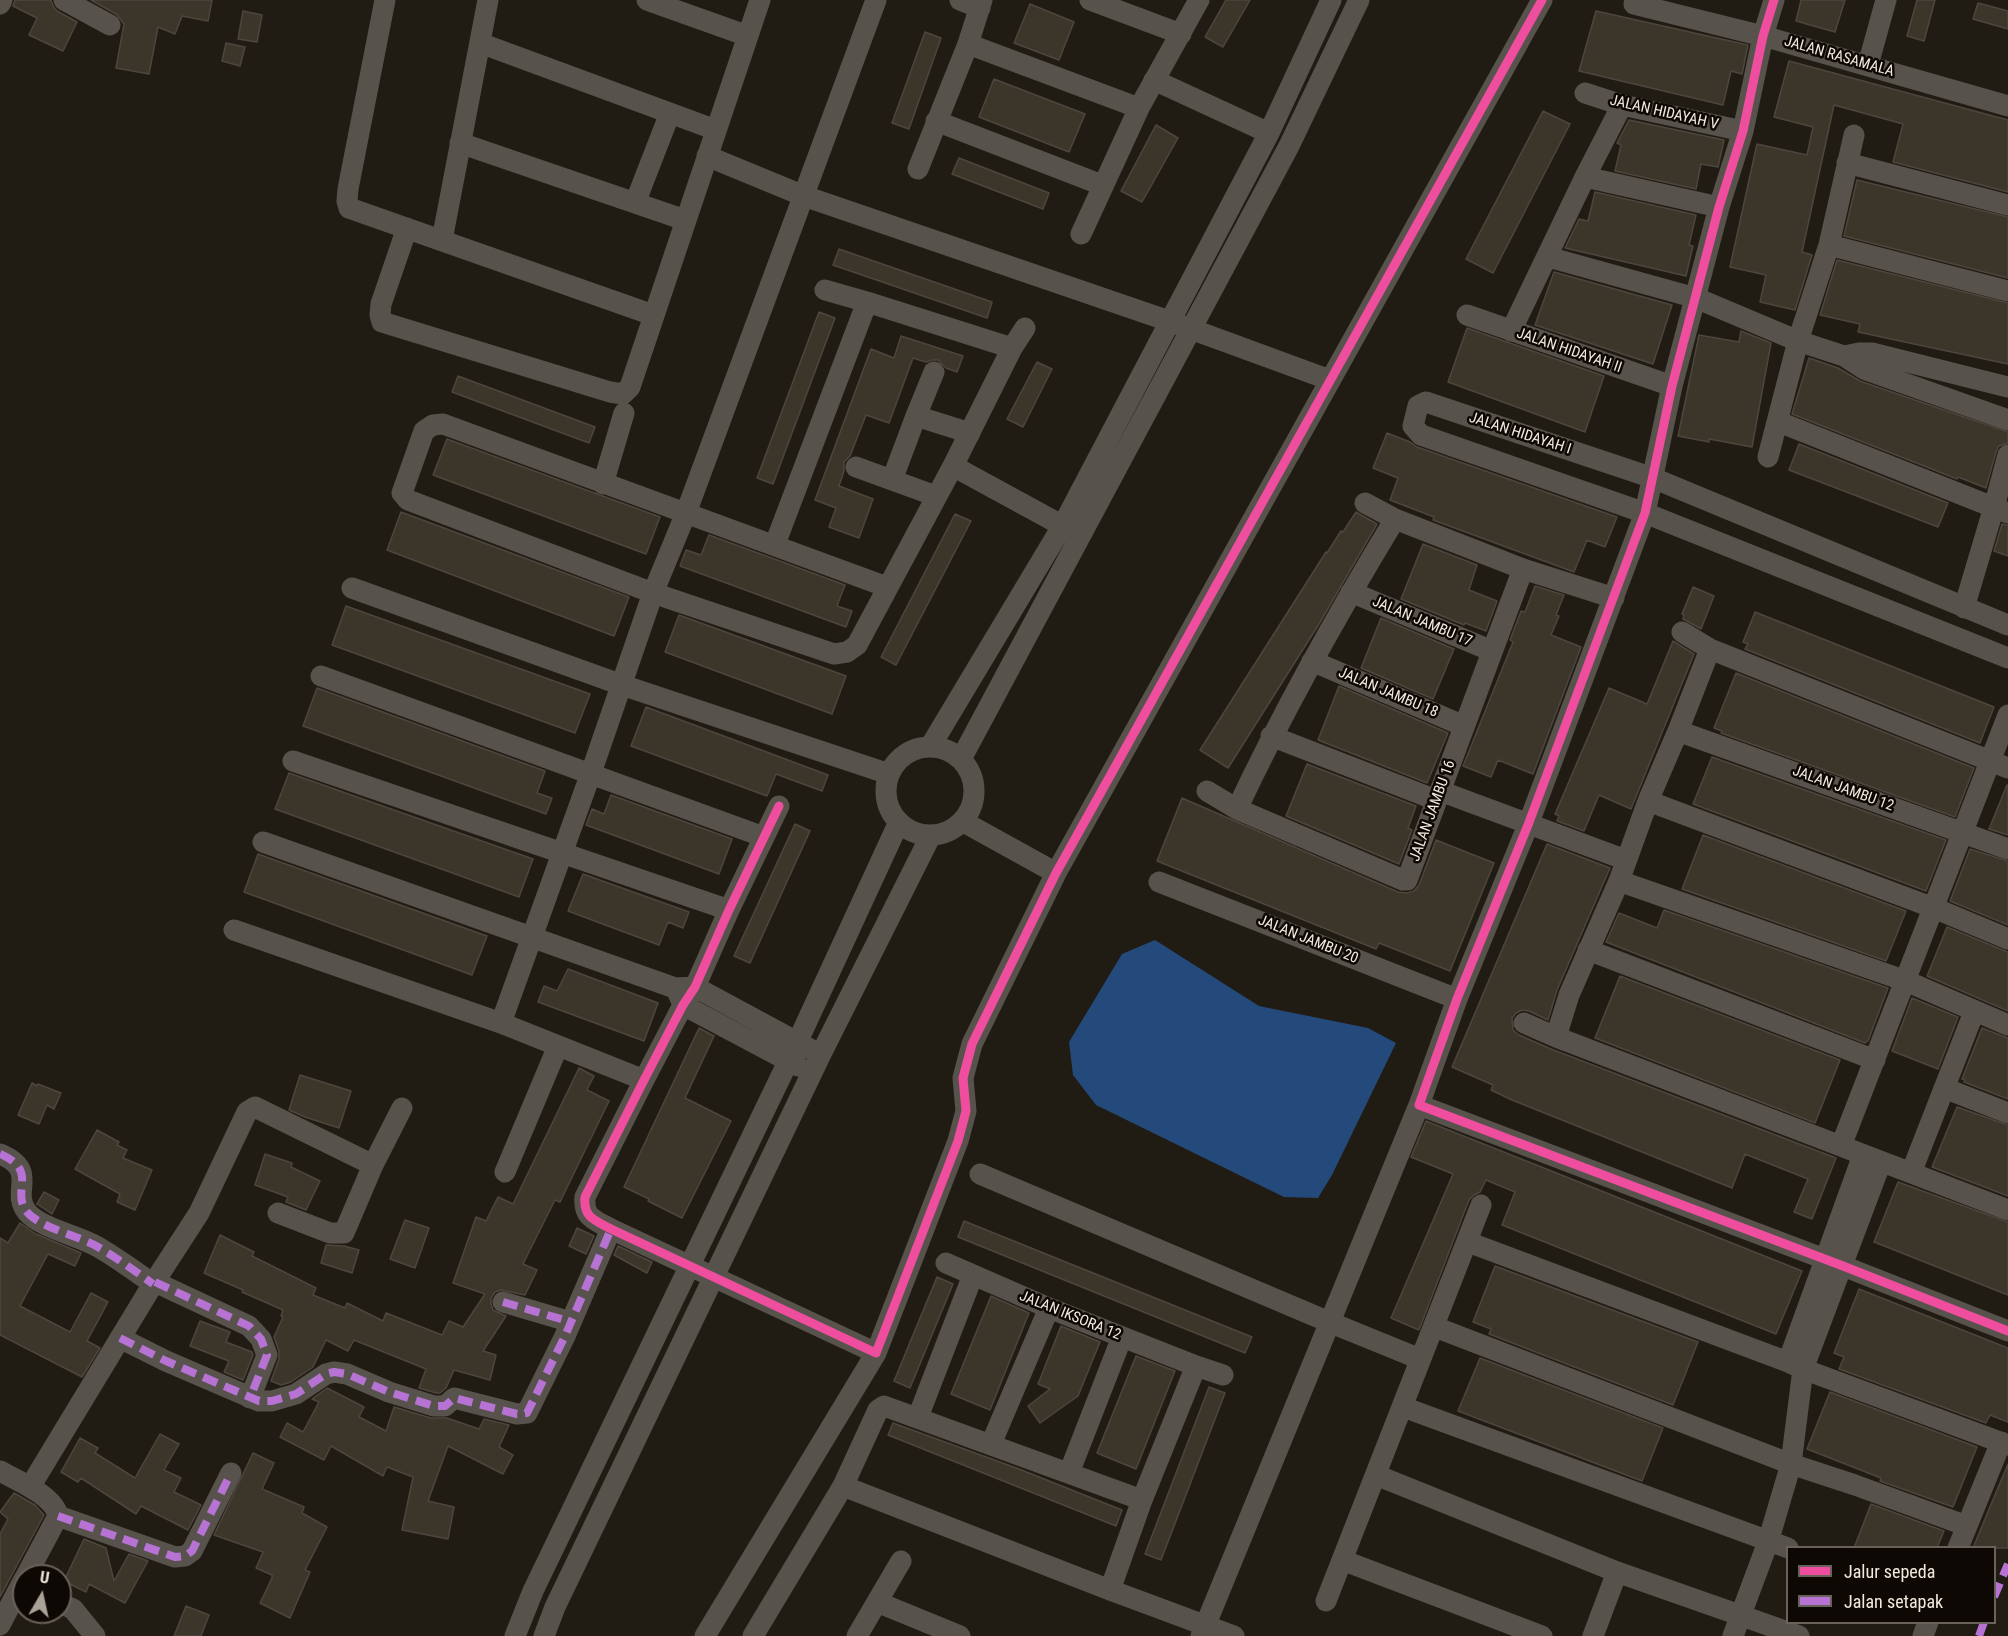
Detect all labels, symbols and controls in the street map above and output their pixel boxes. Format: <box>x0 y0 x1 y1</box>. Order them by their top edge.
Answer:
street label: JALAN RASAMALA <box>1782 33 1896 81</box>
street label: JALAN HIDAYAH V <box>1608 92 1720 134</box>
street label: JALAN HIDAYAH II <box>1514 325 1624 377</box>
street label: JALAN HIDAYAH I <box>1467 409 1573 459</box>
street label: JALAN JAMBU 17 <box>1370 593 1474 651</box>
street label: JALAN JAMBU 18 <box>1336 664 1440 722</box>
street label: JALAN JAMBU 16 <box>1406 758 1460 864</box>
street label: JALAN JAMBU 12 <box>1790 762 1896 816</box>
street label: JALAN JAMBU 20 <box>1255 912 1361 968</box>
street label: JALAN IKSORA 12 <box>1017 1287 1123 1345</box>
legend <box>1786 1546 1996 1624</box>
text: Jalur sepeda <box>1844 1561 1935 1582</box>
north arrow <box>12 1564 72 1624</box>
text: U <box>39 1568 51 1588</box>
text: Jalan setapak <box>1844 1591 1943 1612</box>

